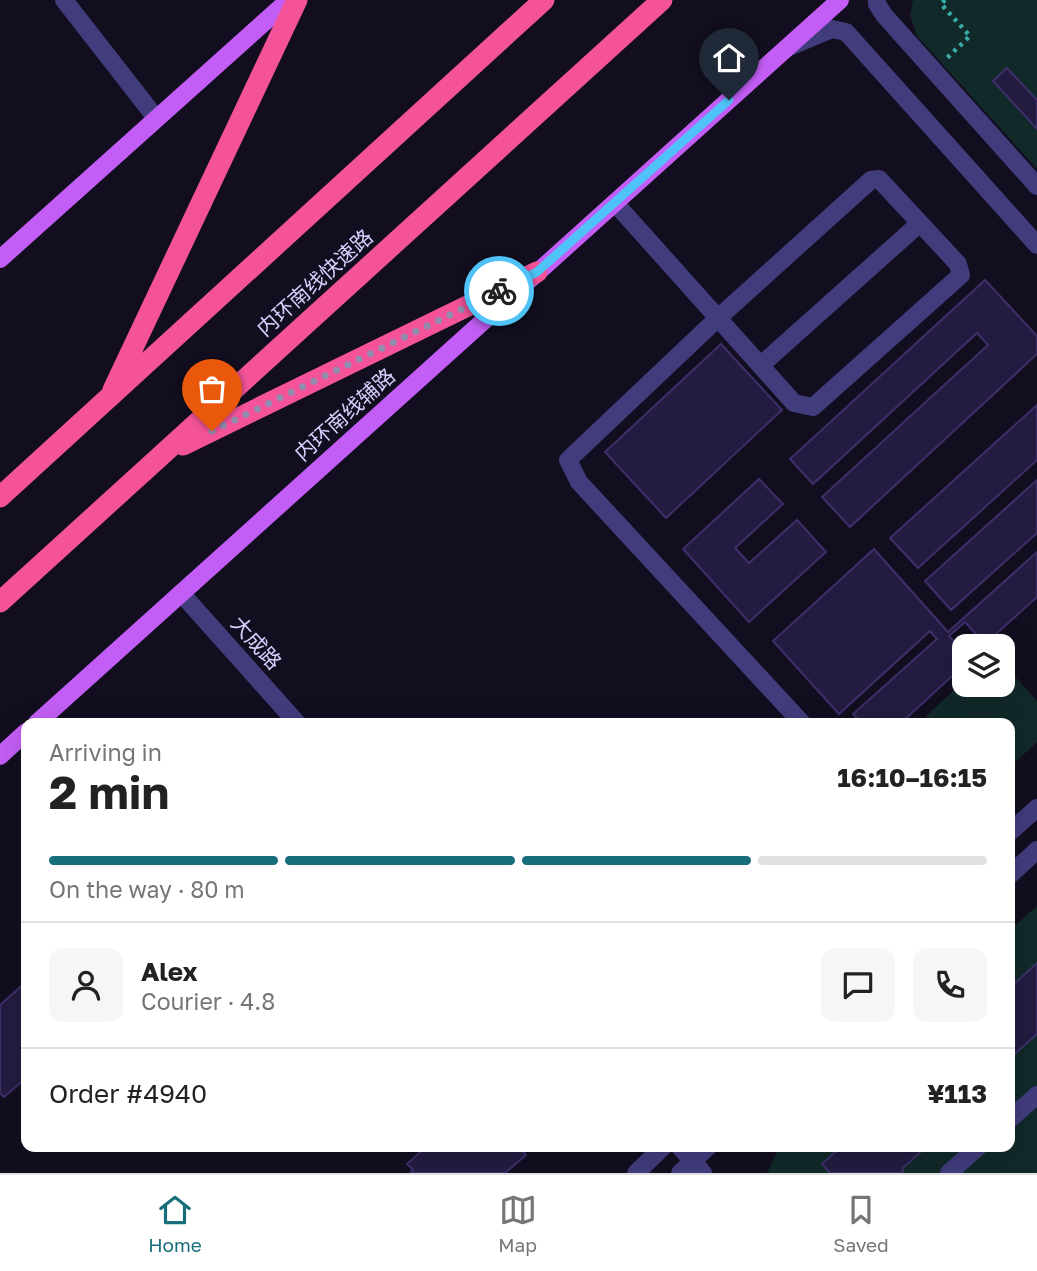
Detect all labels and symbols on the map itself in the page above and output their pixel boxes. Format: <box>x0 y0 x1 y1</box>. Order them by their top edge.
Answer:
pin <box>699 28 759 100</box>
street label: 内环南线快速路 <box>251 223 378 341</box>
courier <box>464 256 534 326</box>
pin <box>182 359 242 431</box>
street label: 内环南线辅路 <box>289 362 400 466</box>
street label: 大成路 <box>226 610 287 674</box>

